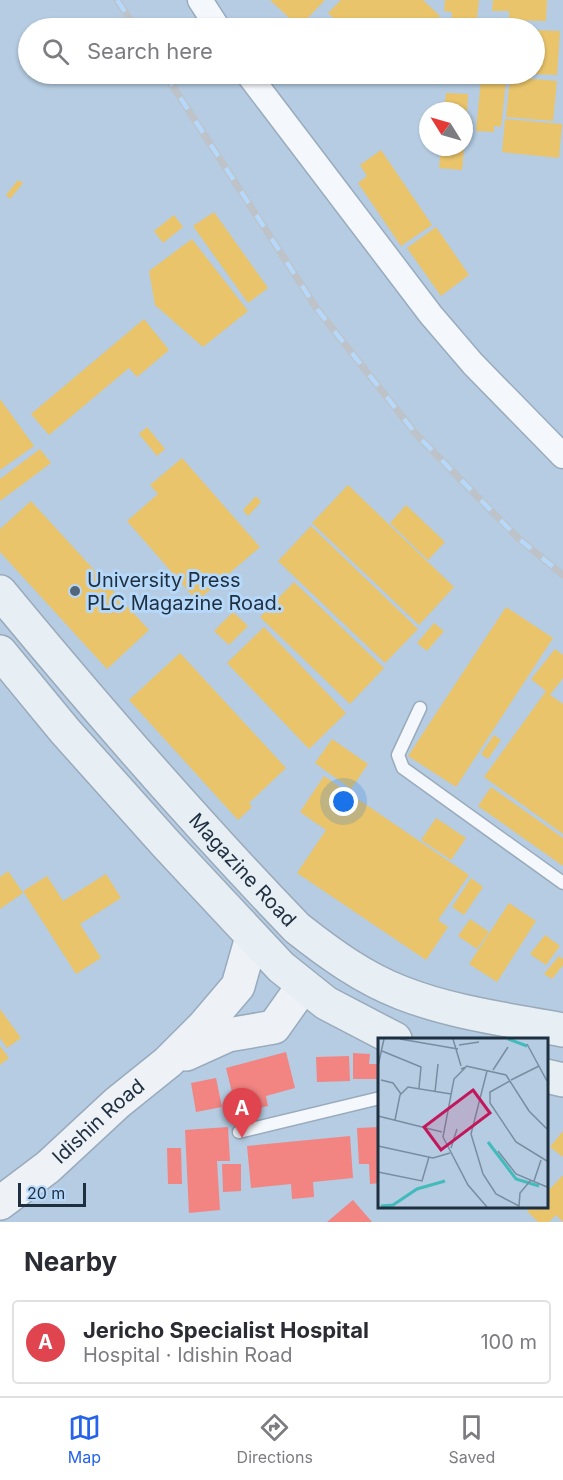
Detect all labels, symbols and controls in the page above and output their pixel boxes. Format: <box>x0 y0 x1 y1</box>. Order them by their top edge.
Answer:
search box <box>18 18 545 84</box>
icon: search <box>39 35 72 68</box>
text: Search here <box>87 38 213 64</box>
north arrow <box>419 102 473 156</box>
place label: University Press PLC Magazine Road. <box>87 568 283 615</box>
marker: University Press PLC Magazine Road. <box>68 584 82 598</box>
your location <box>329 787 358 816</box>
street label: Magazine Road <box>184 808 301 932</box>
inset map <box>378 1038 548 1207</box>
street label: Idishin Road <box>47 1074 149 1169</box>
pin: A <box>222 1088 262 1138</box>
scale bar <box>18 1180 86 1208</box>
text: 20 m <box>27 1183 65 1203</box>
text: Nearby <box>24 1246 117 1277</box>
text: Jericho Specialist Hospital <box>83 1317 369 1343</box>
text: A <box>38 1330 53 1354</box>
text: 100 m <box>480 1330 537 1354</box>
text: Hospital · Idishin Road <box>83 1343 293 1367</box>
tab: Map <box>68 1411 101 1467</box>
tab: Directions <box>237 1411 313 1467</box>
tab: Saved <box>448 1411 495 1467</box>

